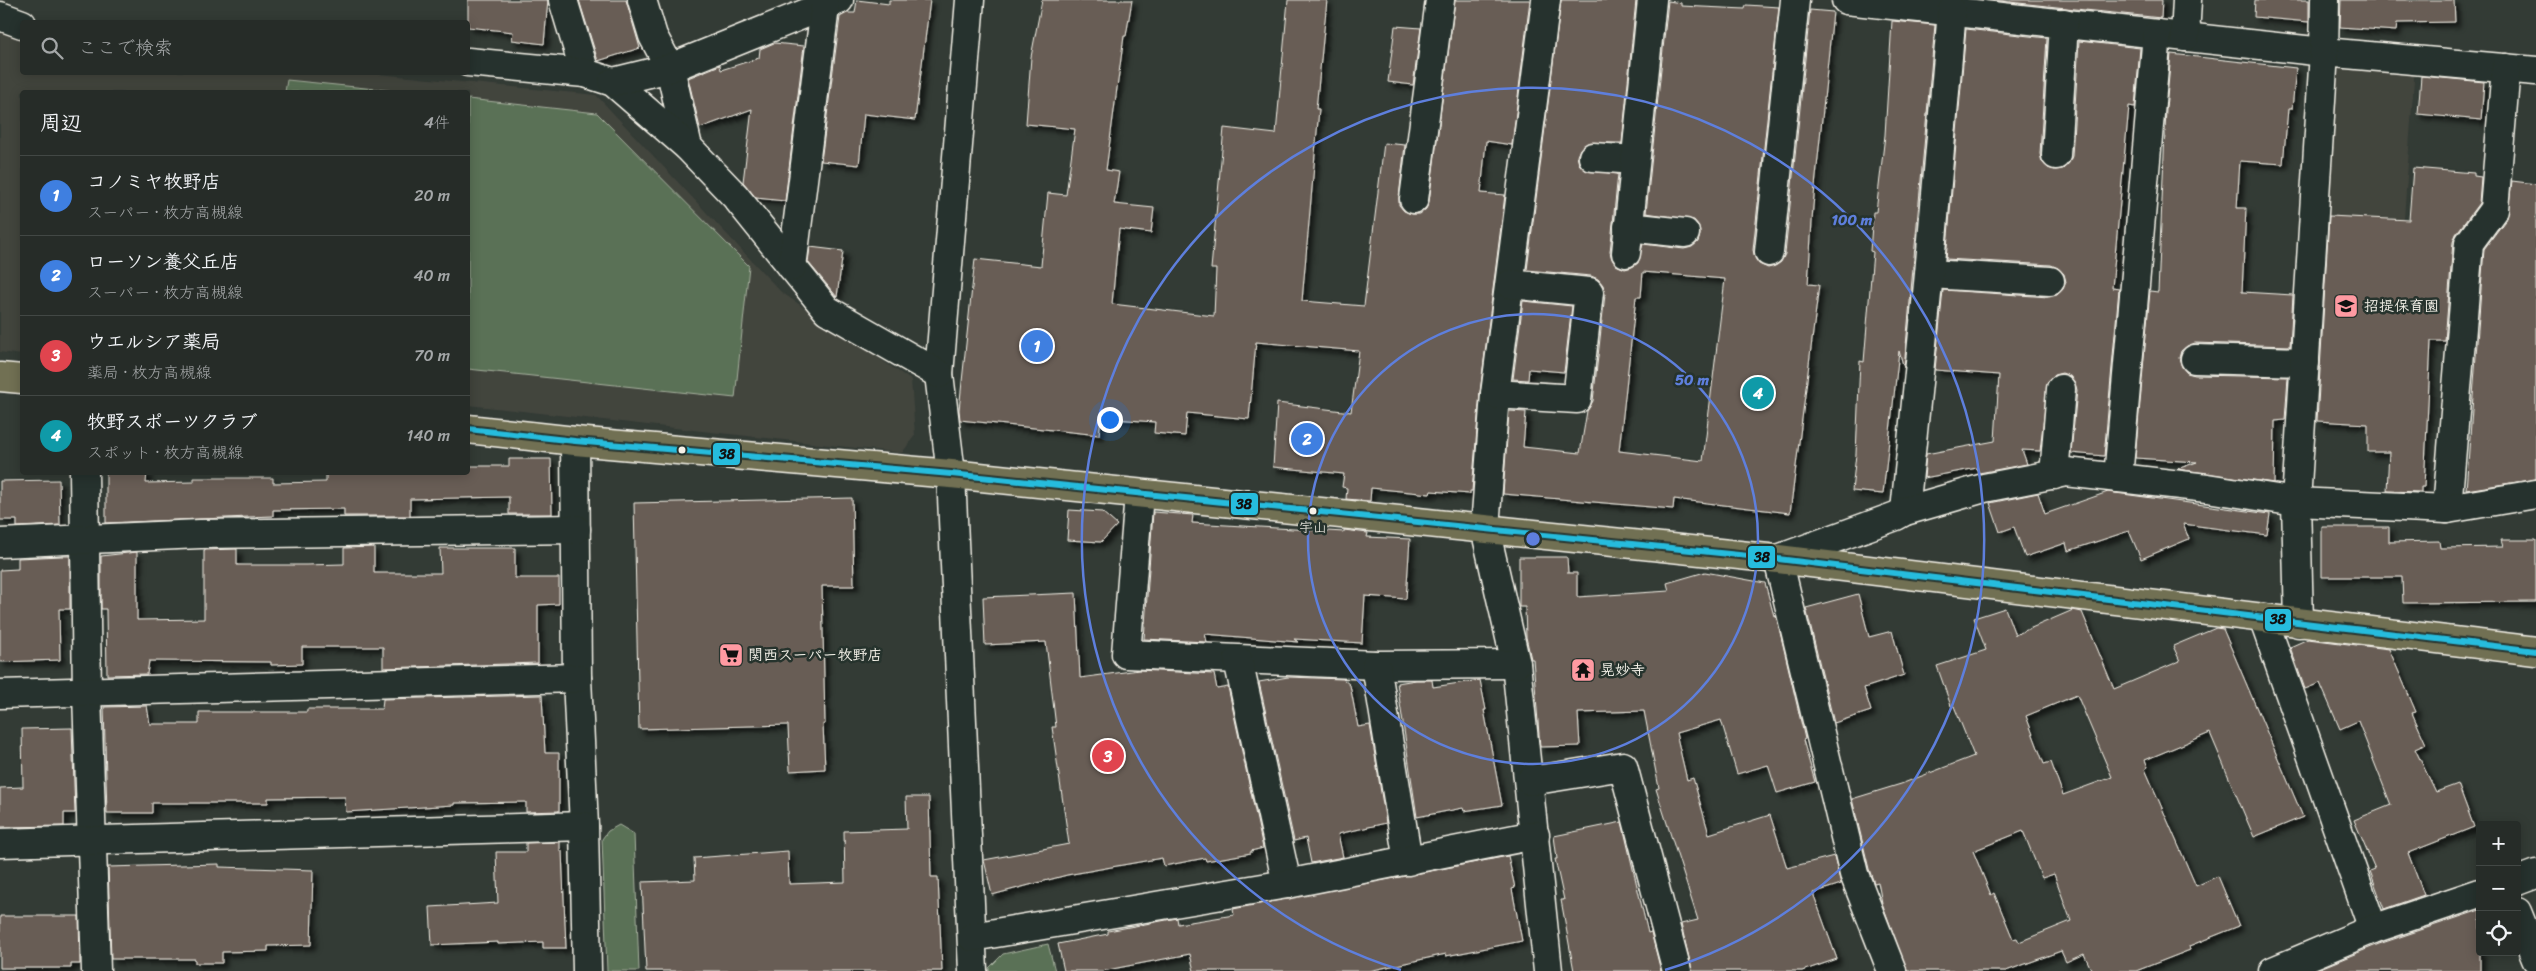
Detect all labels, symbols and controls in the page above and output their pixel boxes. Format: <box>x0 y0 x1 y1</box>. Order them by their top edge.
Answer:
search box <box>20 20 470 75</box>
text: ここで検索 <box>78 31 173 64</box>
icon: search <box>38 34 66 62</box>
text: 周辺 <box>40 104 82 142</box>
text: 4件 <box>424 108 450 137</box>
text: コノミヤ牧野店 <box>87 165 220 198</box>
text: 1 <box>53 181 59 210</box>
text: 20 m <box>414 181 450 210</box>
text: スーパー · 枚方高槻線 <box>87 198 243 227</box>
text: 100 m <box>1832 207 1873 233</box>
text: ローソン養父丘店 <box>87 245 239 278</box>
text: 2 <box>51 261 61 290</box>
text: 40 m <box>413 261 450 290</box>
text: スーパー · 枚方高槻線 <box>87 278 243 307</box>
school or university icon: 招提保育園 <box>2333 293 2359 319</box>
place label: 招提保育園 <box>2364 293 2439 319</box>
text: ウエルシア薬局 <box>87 325 220 358</box>
pin: 1 <box>1021 327 1053 365</box>
text: 3 <box>52 341 60 370</box>
text: 70 m <box>414 341 450 370</box>
text: 薬局 · 枚方高槻線 <box>87 358 212 387</box>
text: 50 m <box>1675 367 1710 393</box>
pin: 4 <box>1742 374 1774 412</box>
text: 牧野スポーツクラブ <box>87 405 258 438</box>
your location <box>1097 407 1123 433</box>
pin: 2 <box>1291 420 1323 458</box>
text: 4 <box>51 421 61 450</box>
text: 140 m <box>407 421 450 450</box>
text: スポット · 枚方高槻線 <box>87 438 244 467</box>
line badge: 38 <box>712 442 741 466</box>
text: 38 <box>718 442 736 467</box>
unlabelled marker <box>677 445 687 455</box>
line badge: 38 <box>1230 492 1259 516</box>
text: 38 <box>1235 492 1253 517</box>
marker: 宇山 <box>1308 506 1318 516</box>
place label: 宇山 <box>1299 515 1327 540</box>
centre of rings <box>1524 530 1542 548</box>
line badge: 38 <box>1747 545 1776 569</box>
text: 38 <box>1753 545 1771 570</box>
text: 38 <box>2269 607 2287 632</box>
line badge: 38 <box>2264 608 2292 632</box>
supermarket icon: 関西スーパー牧野店 <box>718 642 744 668</box>
place label: 関西スーパー牧野店 <box>748 642 882 668</box>
temple icon: 晃妙寺 <box>1570 657 1596 683</box>
place label: 晃妙寺 <box>1600 657 1645 683</box>
pin: 3 <box>1092 737 1124 775</box>
map controls <box>2476 821 2521 956</box>
button: + <box>2476 821 2521 866</box>
button: − <box>2476 866 2521 911</box>
button: locate <box>2476 911 2521 956</box>

